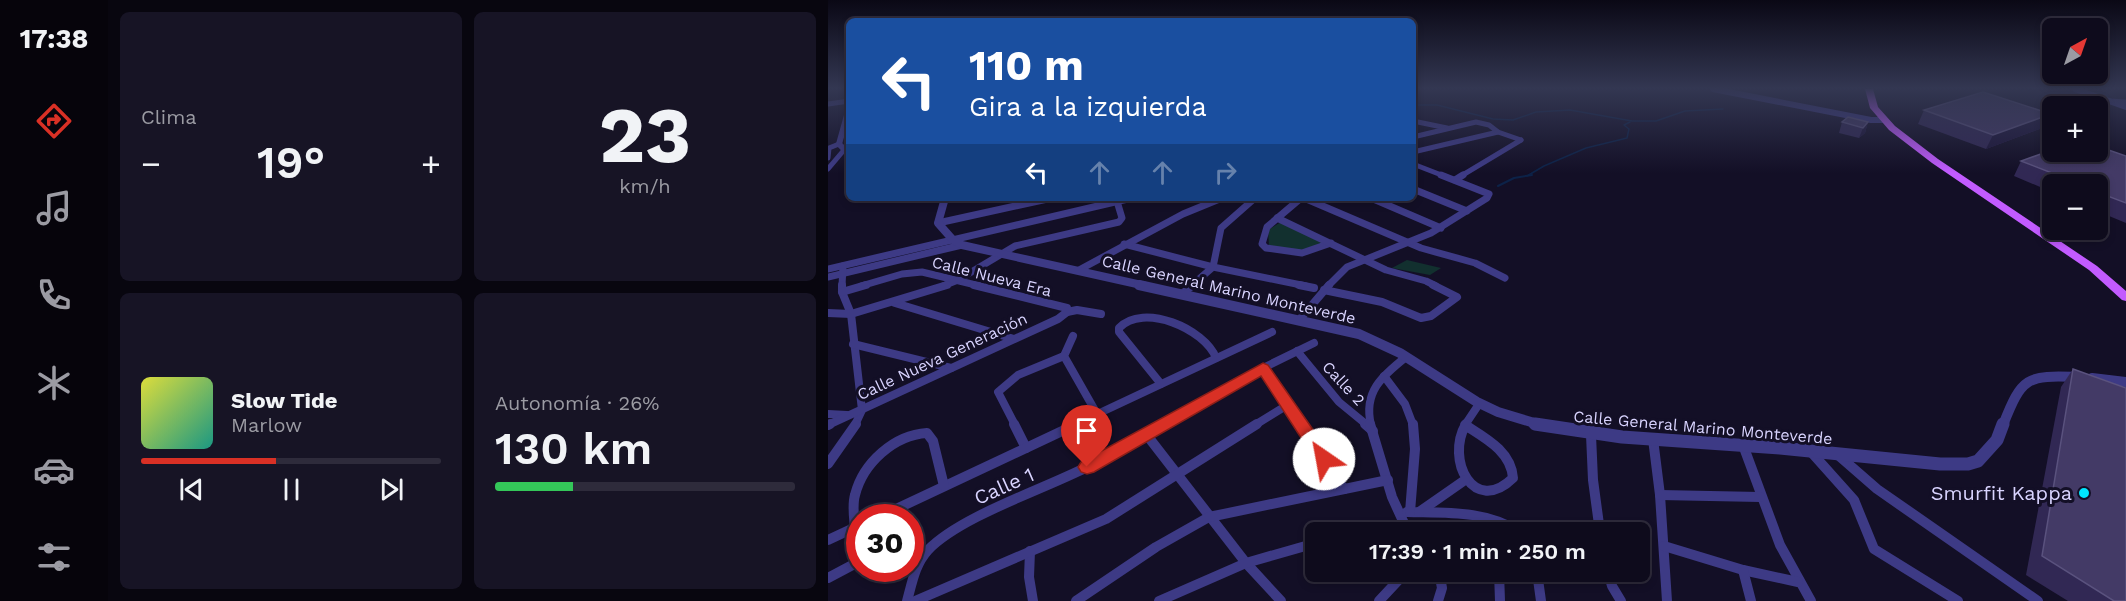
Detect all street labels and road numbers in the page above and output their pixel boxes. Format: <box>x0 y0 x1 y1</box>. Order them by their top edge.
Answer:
street label: Calle General Marino Monteverde <box>1100 251 1358 328</box>
street label: Calle Nueva Era <box>930 252 1054 301</box>
street label: Calle Nueva Generación <box>854 309 1030 404</box>
street label: Calle 2 <box>1318 357 1369 410</box>
street label: Calle General Marino Monteverde <box>1573 407 1833 448</box>
street label: Calle 1 <box>970 462 1038 510</box>

